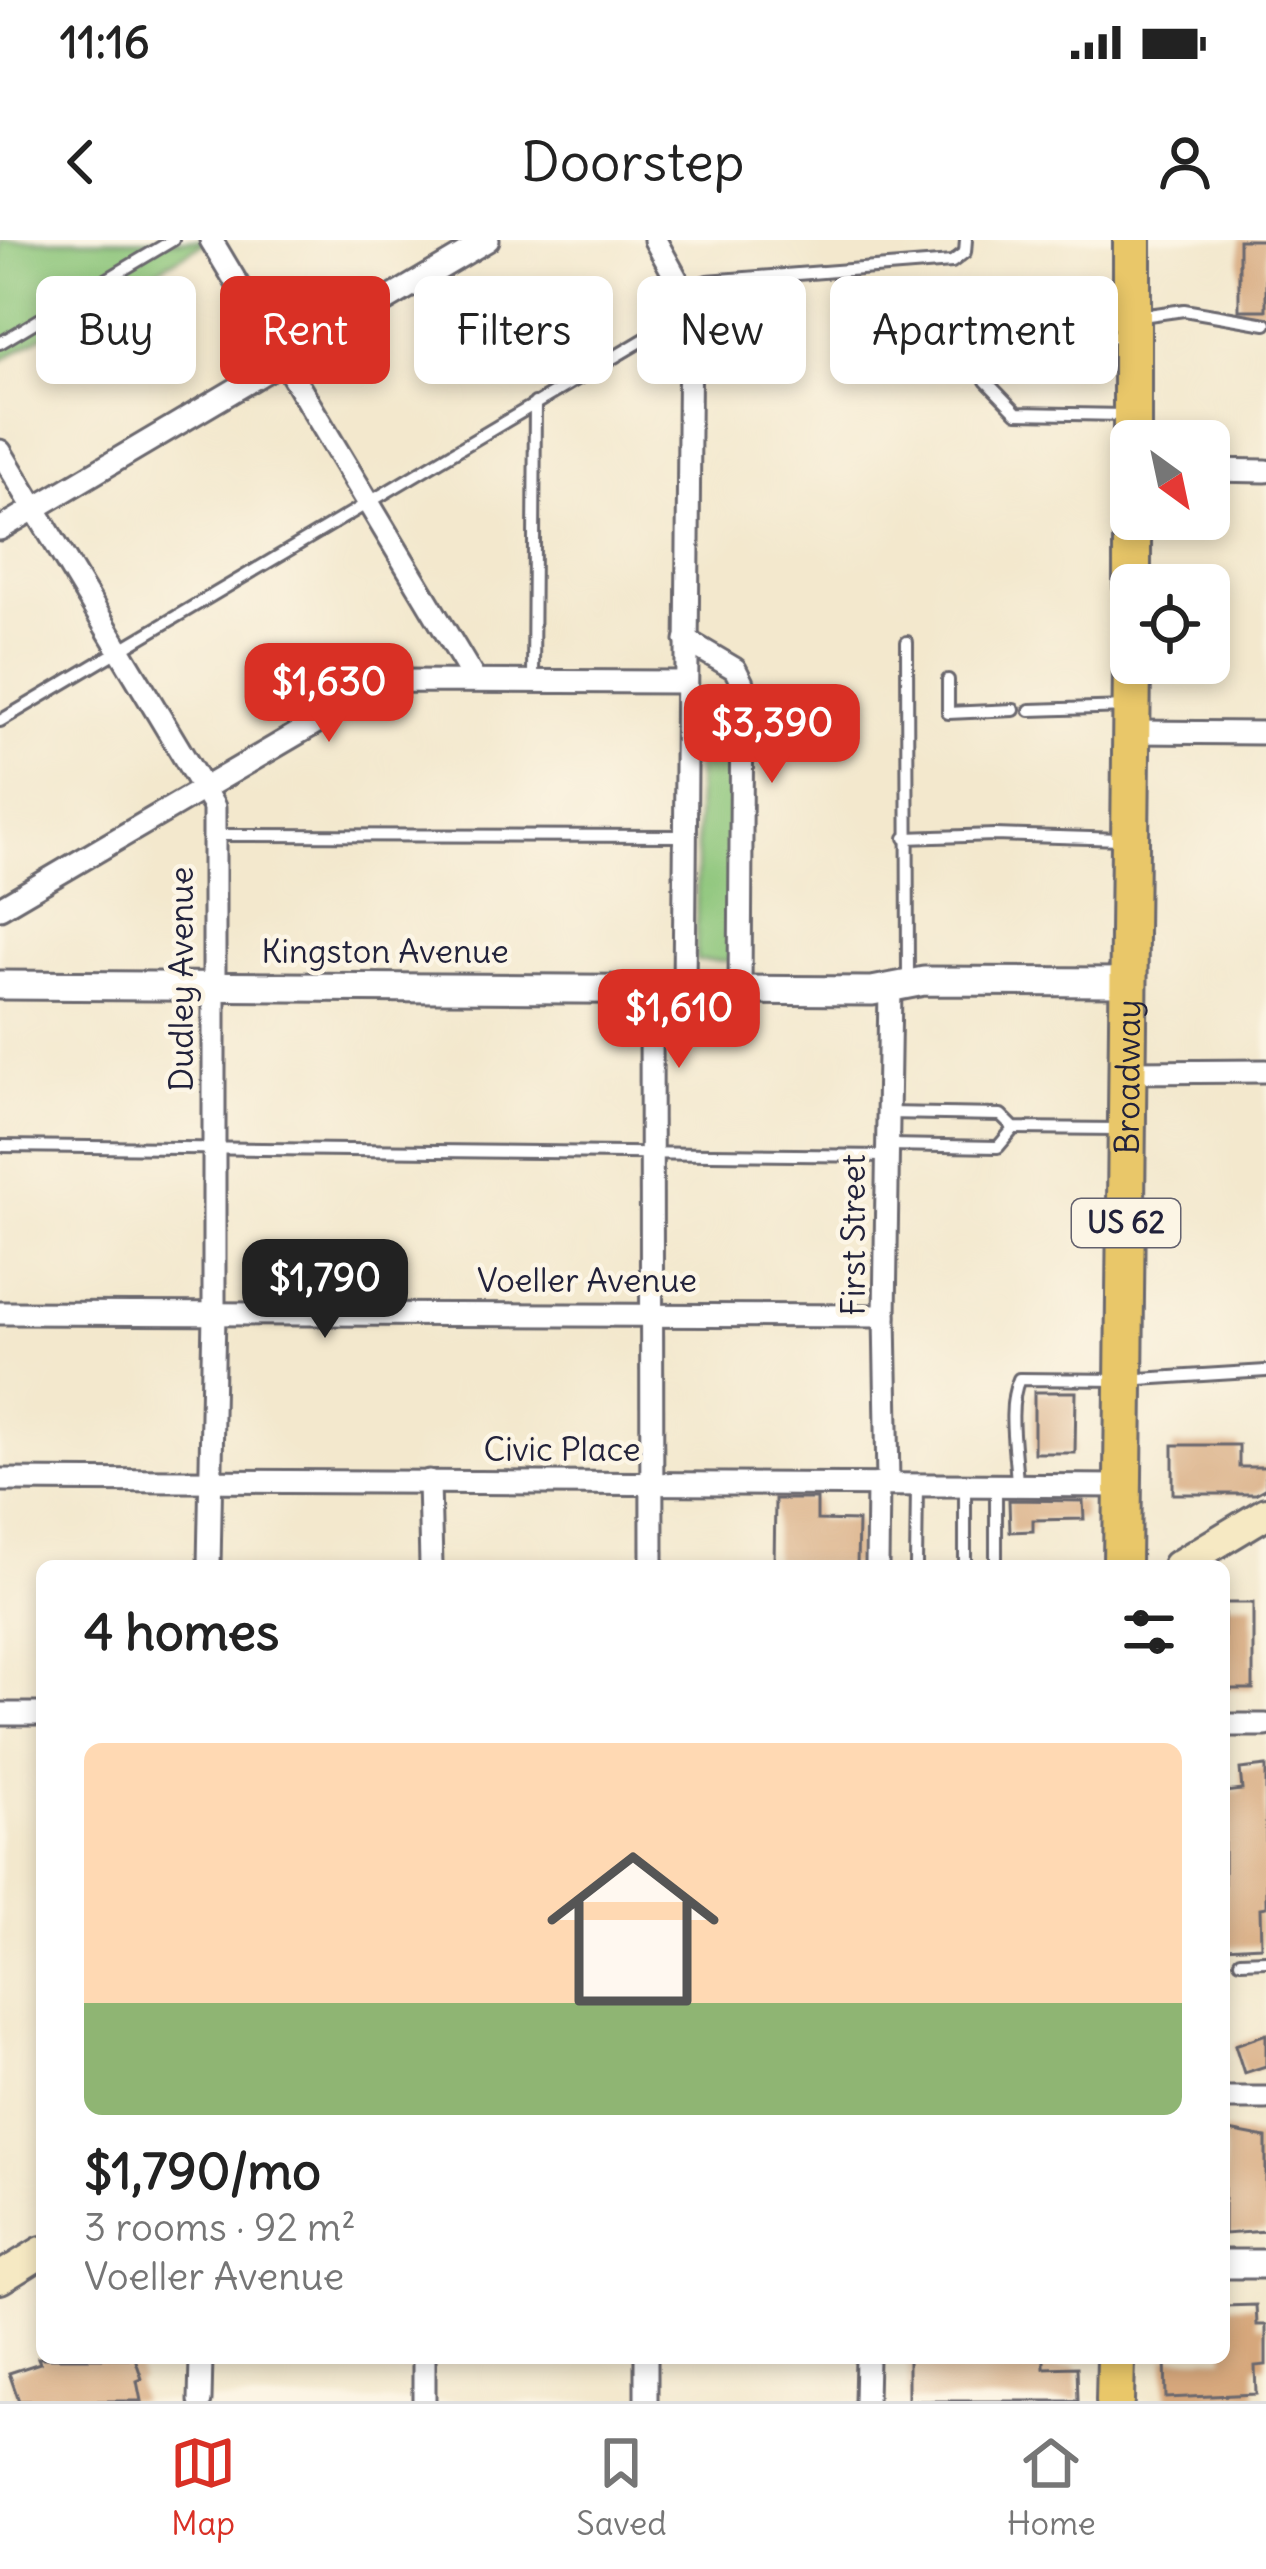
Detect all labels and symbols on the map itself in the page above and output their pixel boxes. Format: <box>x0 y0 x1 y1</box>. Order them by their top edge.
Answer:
north arrow <box>1110 420 1230 540</box>
pin: $1,630 <box>231 643 427 745</box>
pin: $3,390 <box>674 684 870 786</box>
street label: Dudley Avenue <box>160 867 202 1091</box>
street label: Kingston Avenue <box>261 930 509 972</box>
pin: $1,610 <box>581 969 777 1071</box>
street label: Broadway <box>1106 999 1149 1155</box>
street label: First Street <box>832 1154 874 1316</box>
road number: US 62 <box>1072 1199 1180 1247</box>
pin: $1,790 <box>227 1239 423 1341</box>
street label: Voeller Avenue <box>477 1259 697 1301</box>
street label: Civic Place <box>483 1428 641 1470</box>

